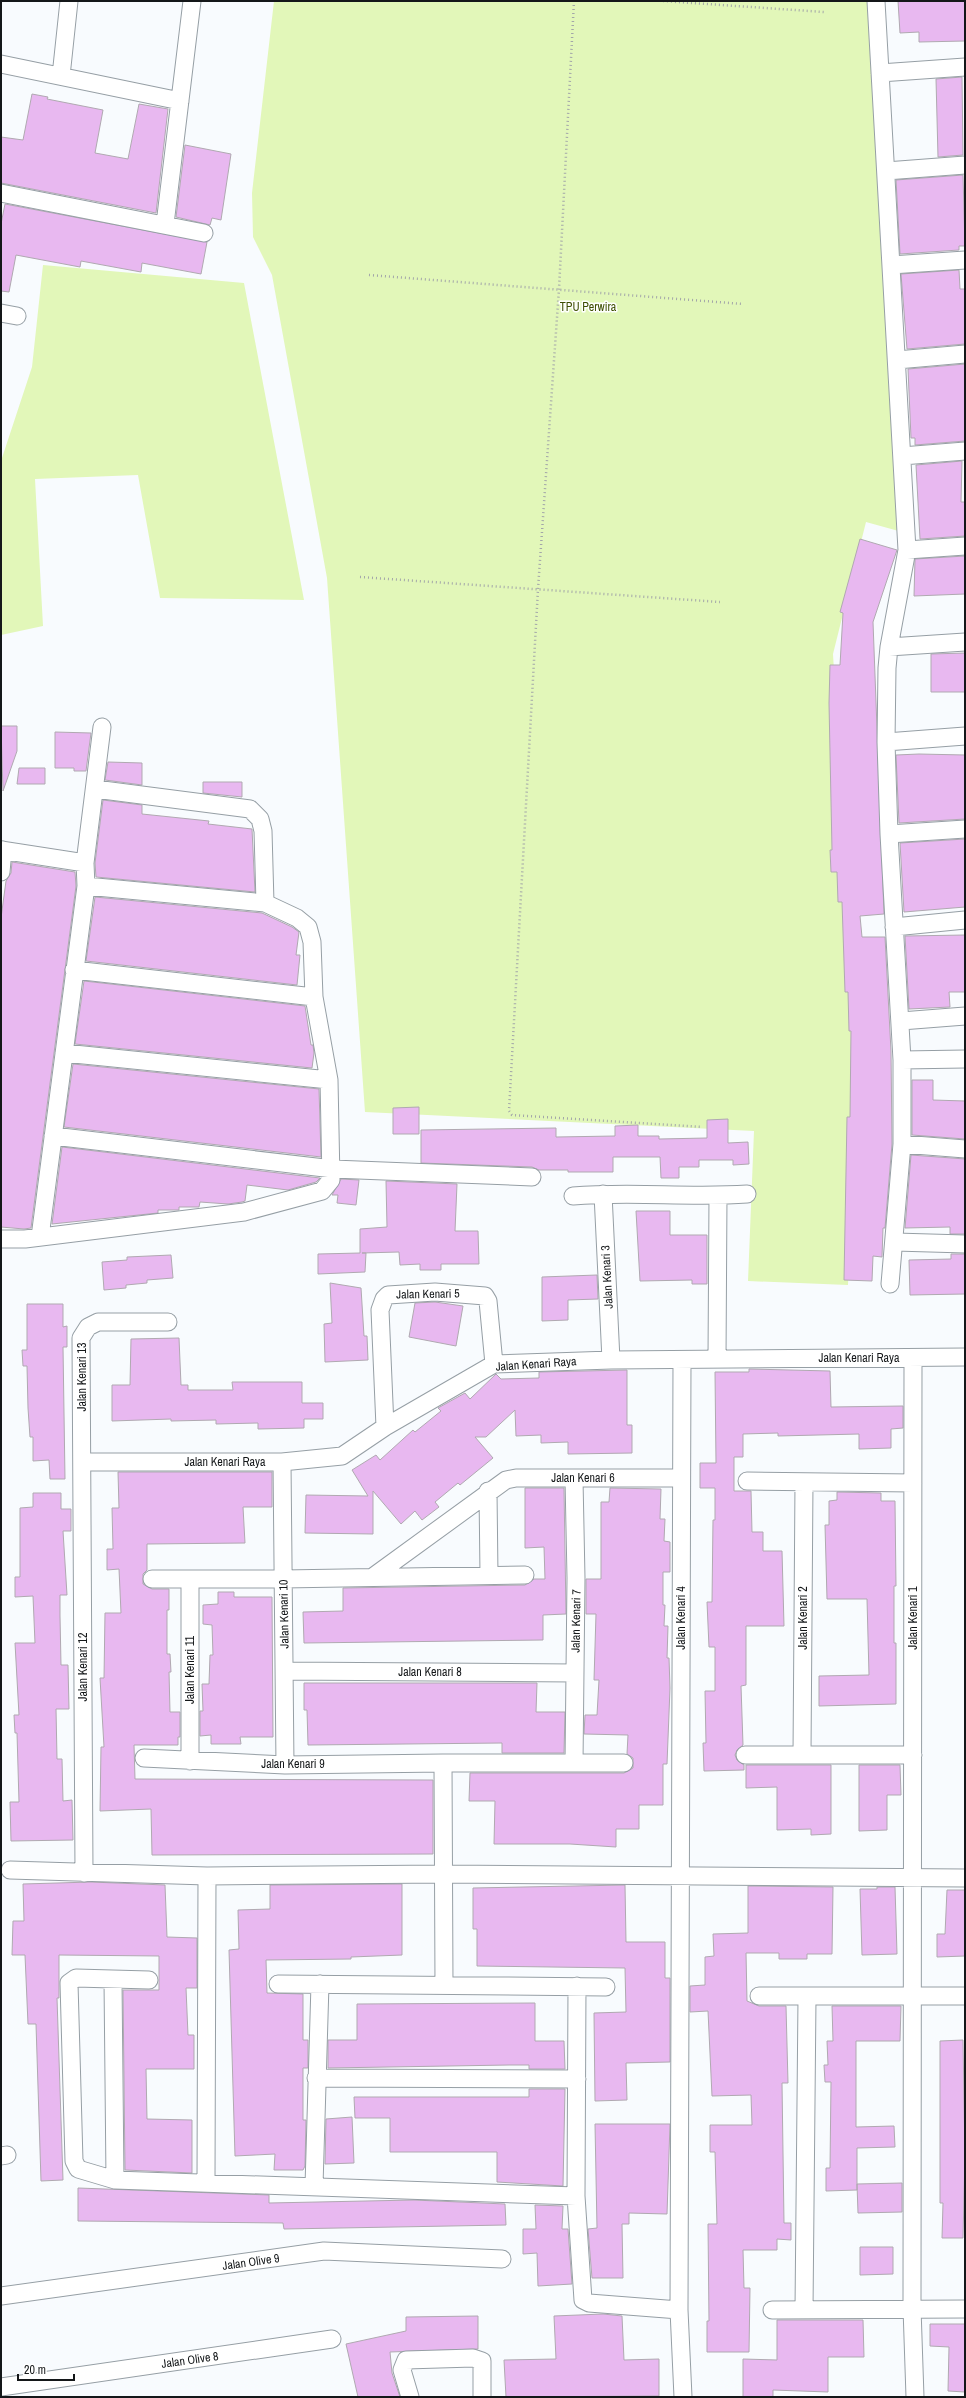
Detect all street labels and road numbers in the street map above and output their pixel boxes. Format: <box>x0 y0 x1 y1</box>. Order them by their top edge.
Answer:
street label: Jalan Kenari 3 <box>597 1245 617 1309</box>
street label: Jalan Kenari 5 <box>396 1285 460 1303</box>
street label: Jalan Kenari 13 <box>74 1343 90 1411</box>
street label: Jalan Kenari Raya <box>819 1350 900 1366</box>
street label: Jalan Kenari Raya <box>495 1353 577 1375</box>
street label: Jalan Kenari Raya <box>185 1454 266 1470</box>
street label: Jalan Kenari 6 <box>551 1470 615 1486</box>
street label: Jalan Kenari 10 <box>275 1579 293 1649</box>
street label: Jalan Kenari 4 <box>673 1586 689 1650</box>
street label: Jalan Kenari 2 <box>795 1586 811 1650</box>
street label: Jalan Kenari 1 <box>905 1586 921 1650</box>
street label: Jalan Kenari 7 <box>567 1589 585 1653</box>
street label: Jalan Kenari 12 <box>75 1633 91 1701</box>
street label: Jalan Kenari 11 <box>182 1635 198 1704</box>
street label: Jalan Kenari 8 <box>398 1664 462 1680</box>
street label: Jalan Kenari 9 <box>261 1756 325 1772</box>
street label: Jalan Olive 9 <box>221 2250 281 2274</box>
street label: Jalan Olive 8 <box>160 2348 220 2372</box>

